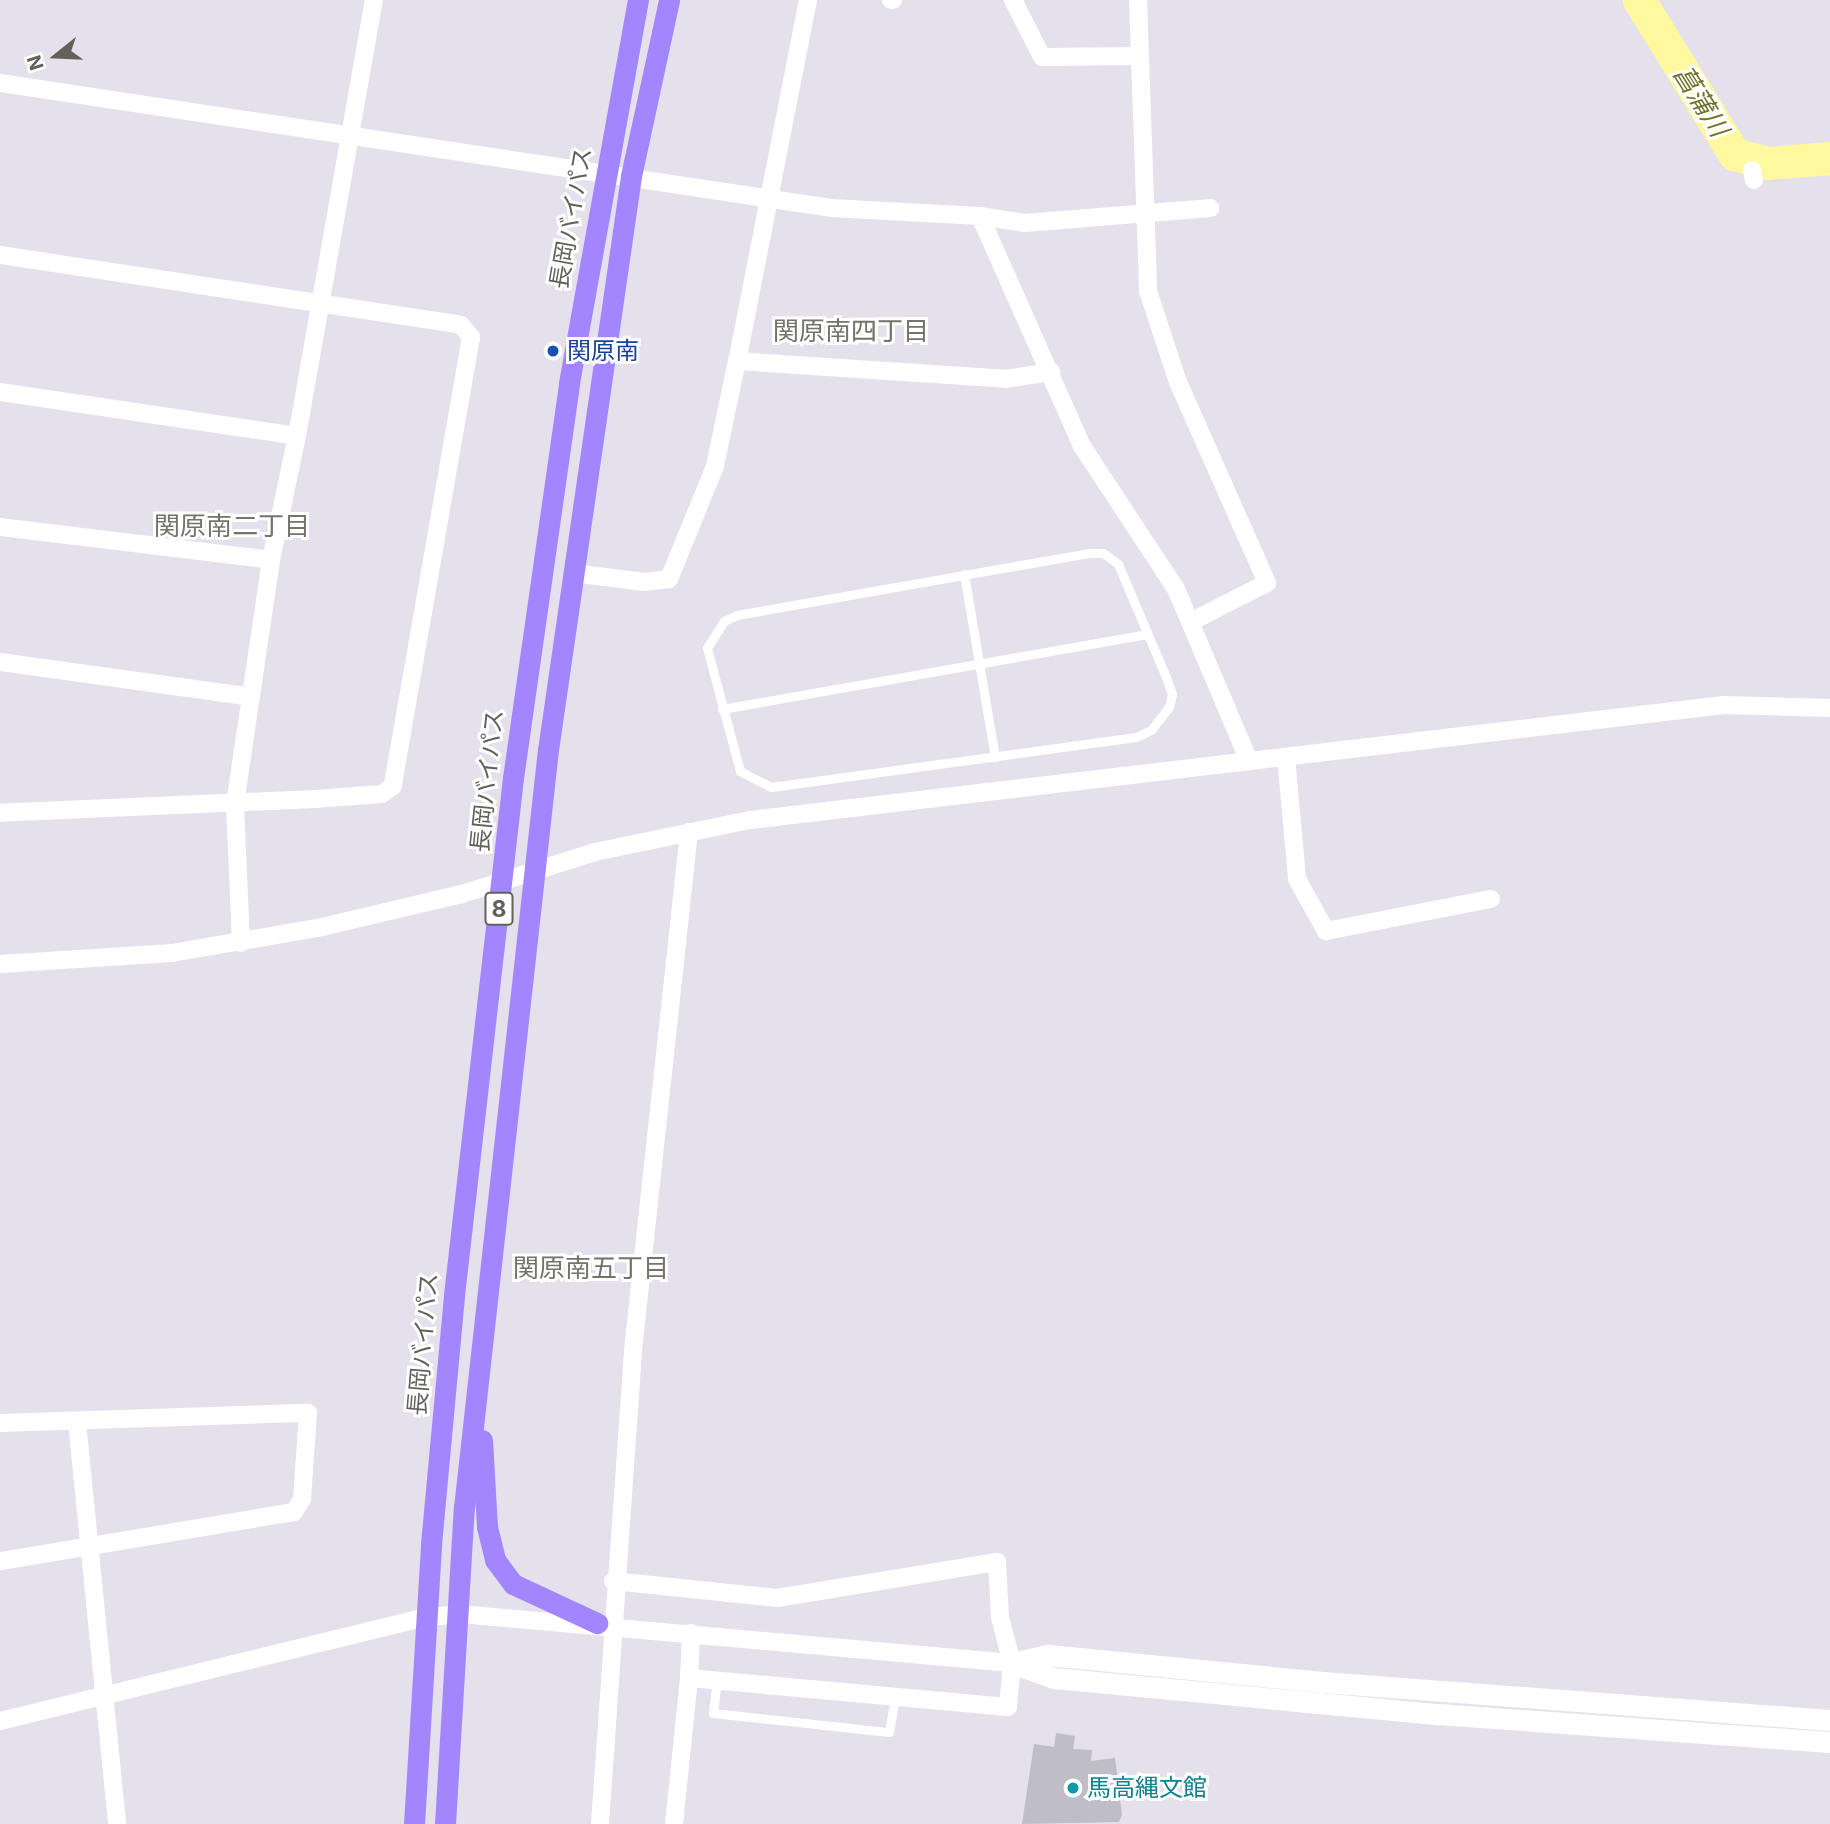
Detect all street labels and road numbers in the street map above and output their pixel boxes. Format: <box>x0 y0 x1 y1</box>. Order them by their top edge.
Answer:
street label: 長岡バイパス <box>544 145 598 291</box>
street label: 長岡バイパス <box>465 708 509 854</box>
road number: 8 <box>483 890 515 928</box>
street label: 長岡バイパス <box>402 1271 444 1417</box>

